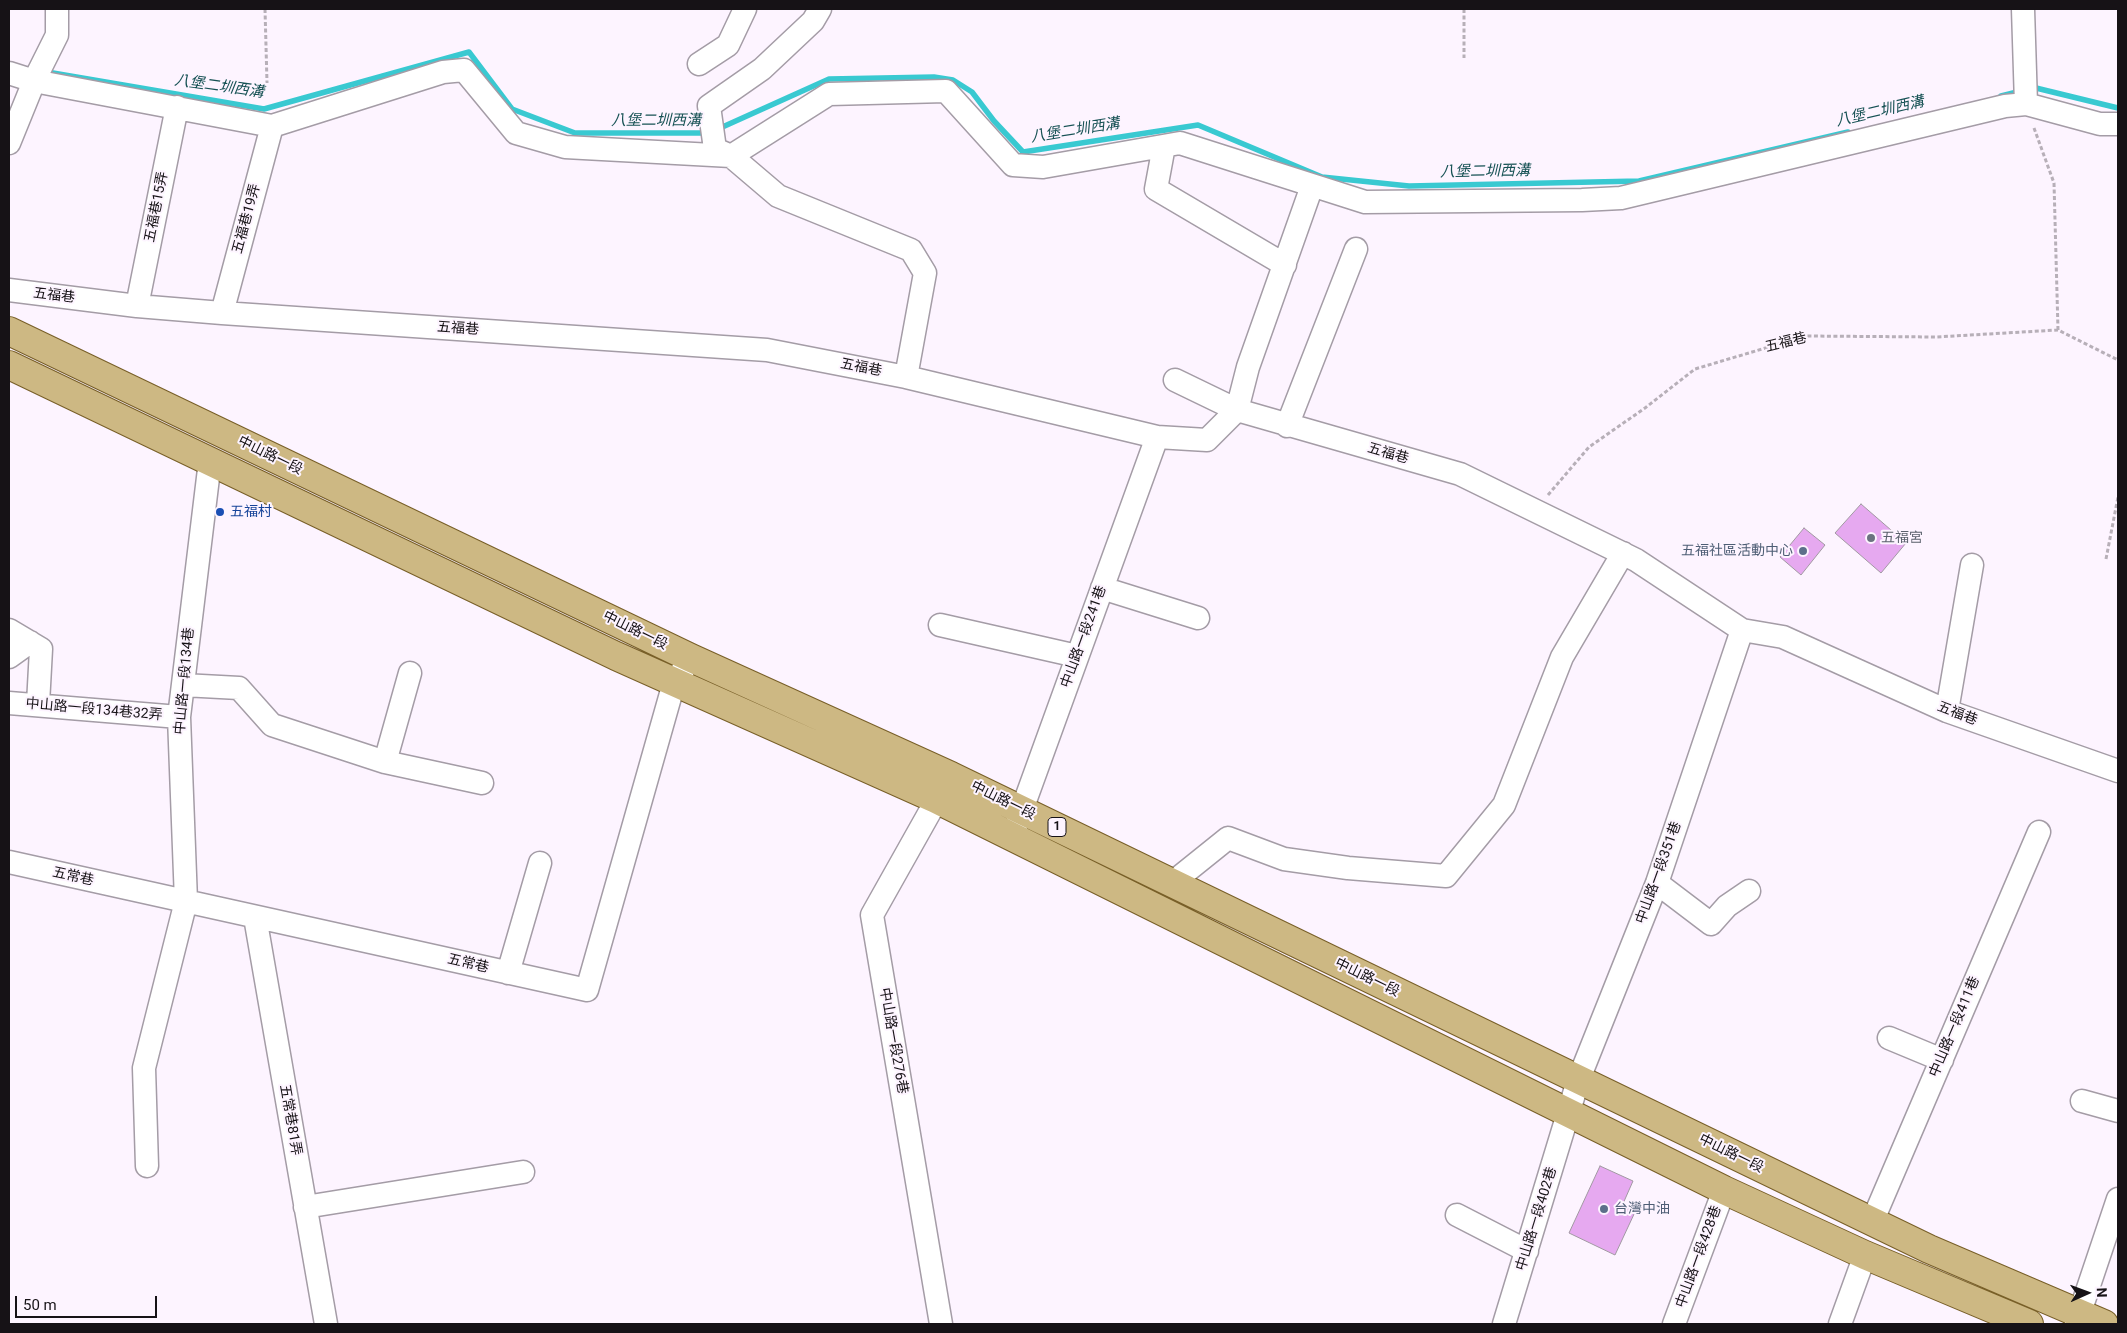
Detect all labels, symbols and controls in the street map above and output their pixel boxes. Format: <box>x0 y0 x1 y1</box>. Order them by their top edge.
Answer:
water label: 八堡二圳西溝 <box>173 72 265 102</box>
water label: 八堡二圳西溝 <box>1834 93 1926 131</box>
water label: 八堡二圳西溝 <box>611 112 701 130</box>
water label: 八堡二圳西溝 <box>1029 115 1121 147</box>
water label: 八堡二圳西溝 <box>1440 162 1530 182</box>
street label: 五福巷15弄 <box>142 170 172 244</box>
street label: 五福巷19弄 <box>230 182 264 256</box>
street label: 五福巷 <box>32 285 76 307</box>
street label: 五福巷 <box>436 319 480 339</box>
street label: 五福巷 <box>1764 330 1808 356</box>
street label: 五福巷 <box>839 356 883 380</box>
street label: 中山路一段 <box>235 433 305 479</box>
street label: 五福巷 <box>1365 440 1411 468</box>
place label: 五福村 <box>230 504 272 520</box>
marker: 五福村 <box>214 506 226 518</box>
place label: 五福宮 <box>1881 530 1923 546</box>
marker: 五福宮 <box>1865 532 1877 544</box>
place label: 五福社區活動中心 <box>1681 543 1793 559</box>
marker: 五福社區活動中心 <box>1797 545 1809 557</box>
street label: 中山路一段241巷 <box>1058 584 1110 690</box>
street label: 中山路一段 <box>600 608 670 654</box>
street label: 中山路一段134巷 <box>172 627 198 735</box>
street label: 中山路一段134巷32弄 <box>25 696 163 724</box>
street label: 五福巷 <box>1934 699 1980 729</box>
street label: 中山路一段 <box>968 778 1038 824</box>
road number: 1 <box>1048 818 1066 836</box>
street label: 中山路一段351巷 <box>1633 820 1685 926</box>
street label: 五常巷 <box>51 864 95 890</box>
street label: 五常巷 <box>446 951 490 977</box>
street label: 中山路一段 <box>1332 955 1402 1001</box>
street label: 中山路一段411巷 <box>1926 974 1984 1080</box>
street label: 中山路一段276巷 <box>875 987 911 1095</box>
street label: 五常巷81弄 <box>275 1083 305 1157</box>
street label: 中山路一段 <box>1696 1131 1766 1177</box>
street label: 中山路一段402巷 <box>1513 1165 1561 1273</box>
place label: 台灣中油 <box>1614 1201 1670 1217</box>
marker: 台灣中油 <box>1598 1203 1610 1215</box>
street label: 中山路一段428巷 <box>1673 1204 1725 1310</box>
north arrow <box>2062 1268 2112 1318</box>
scale bar <box>18 1286 160 1318</box>
text: N <box>2094 1287 2110 1298</box>
text: 50 m <box>23 1296 57 1314</box>

